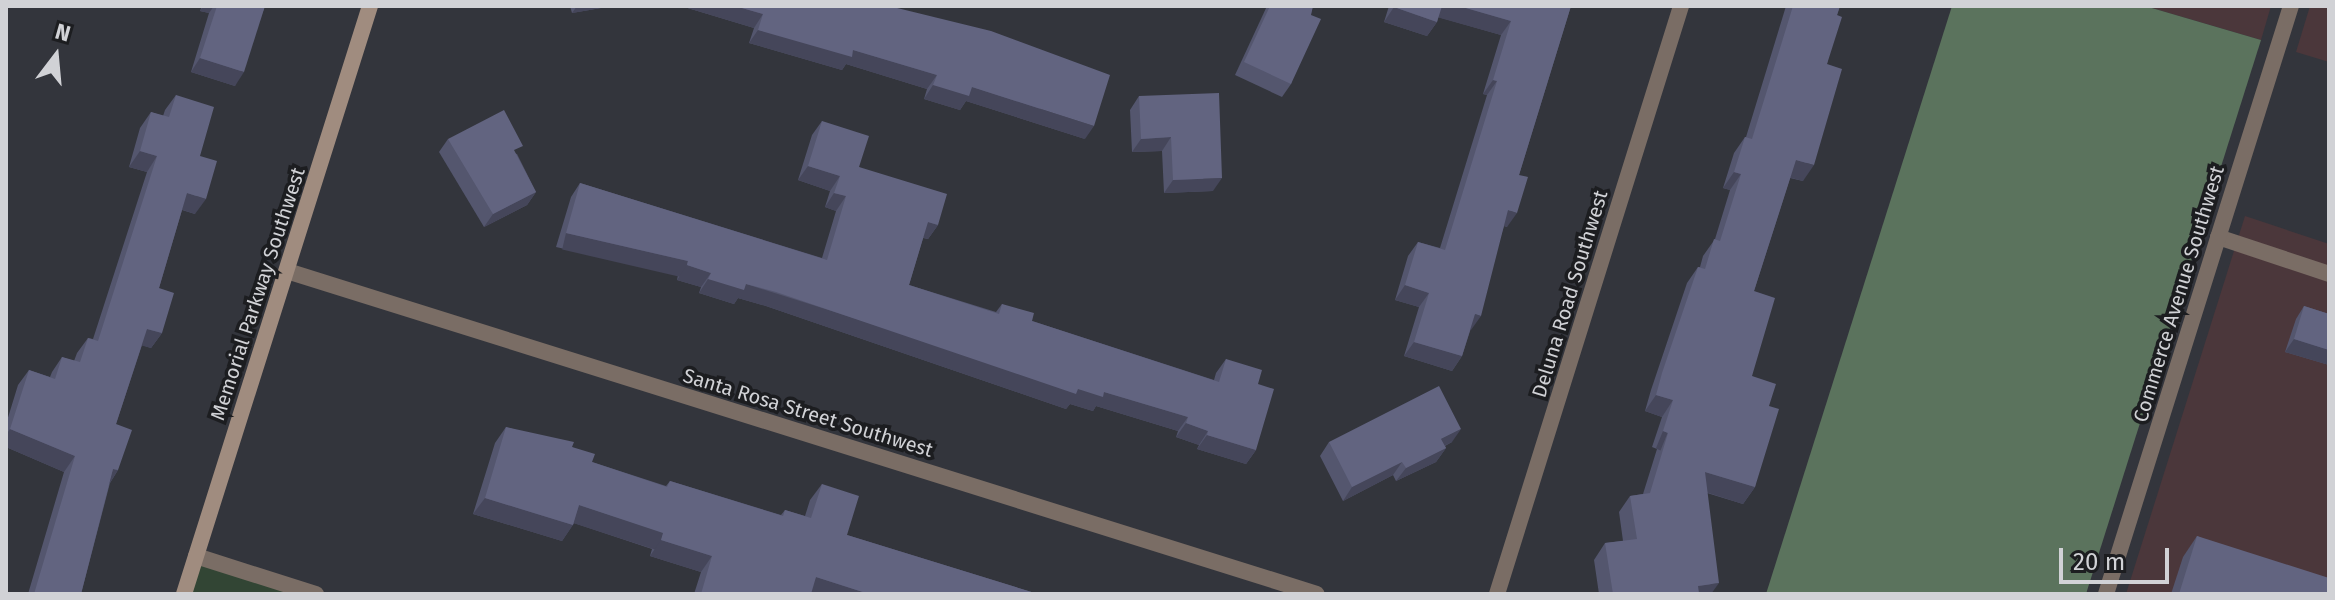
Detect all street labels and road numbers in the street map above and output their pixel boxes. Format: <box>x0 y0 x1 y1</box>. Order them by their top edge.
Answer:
street label: Commerce Avenue Southwest <box>2129 163 2229 425</box>
street label: Memorial Parkway Southwest <box>206 164 310 424</box>
street label: Deluna Road Southwest <box>1527 187 1613 401</box>
street label: Santa Rosa Street Southwest <box>680 364 936 462</box>

